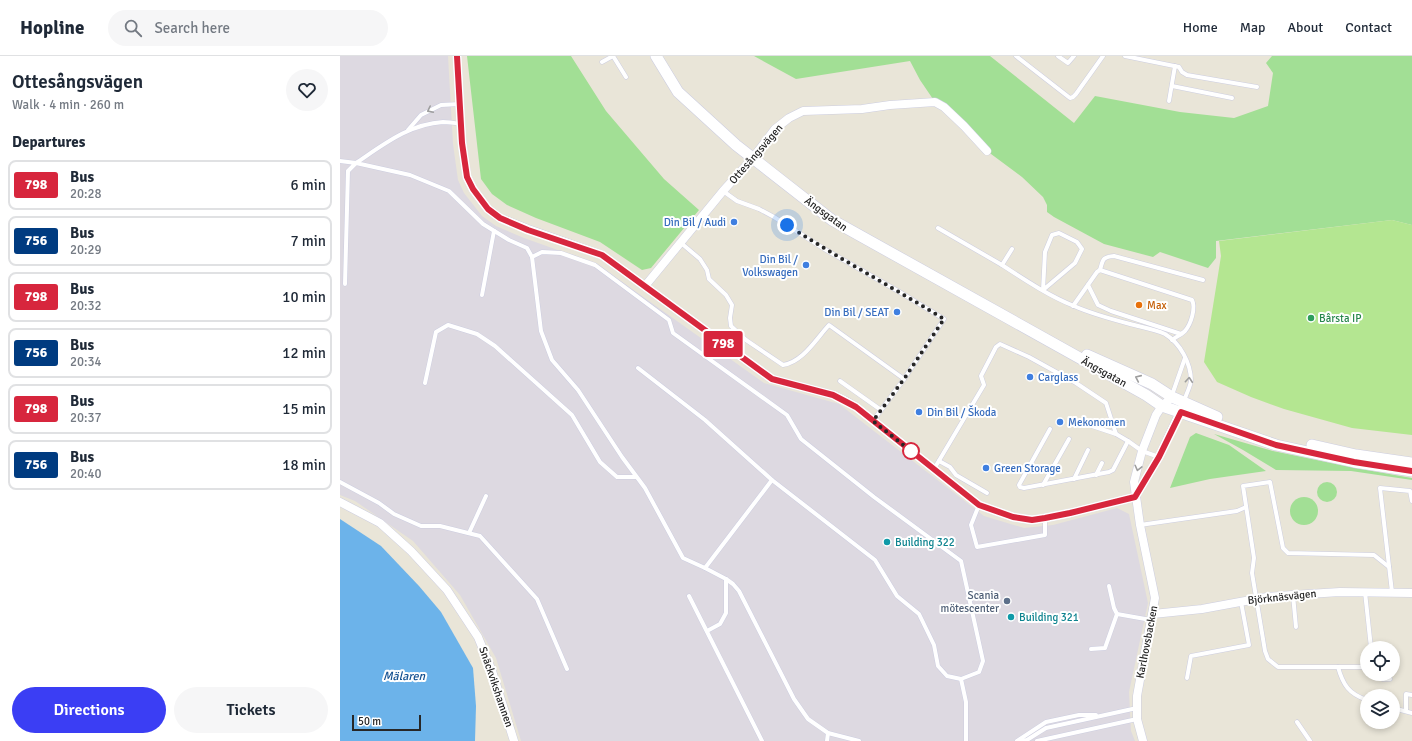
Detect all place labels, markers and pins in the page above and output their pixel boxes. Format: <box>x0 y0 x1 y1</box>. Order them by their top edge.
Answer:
place label: Din Bil / Audi <box>664 216 726 229</box>
marker: Din Bil / Audi <box>729 217 739 227</box>
place label: Din Bil / Volkswagen <box>742 253 798 279</box>
marker: Din Bil / Volkswagen <box>801 260 811 270</box>
place label: Max <box>1147 299 1167 312</box>
marker: Max <box>1134 300 1144 310</box>
place label: Din Bil / SEAT <box>824 306 890 319</box>
marker: Din Bil / SEAT <box>892 307 902 317</box>
place label: Bårsta IP <box>1319 312 1361 325</box>
marker: Bårsta IP <box>1306 313 1316 323</box>
place label: Carglass <box>1038 371 1079 384</box>
marker: Carglass <box>1025 372 1035 382</box>
place label: Din Bil / Škoda <box>927 405 997 419</box>
marker: Din Bil / Škoda <box>914 407 924 417</box>
place label: Mekonomen <box>1068 416 1125 429</box>
marker: Mekonomen <box>1055 417 1065 427</box>
unlabelled marker <box>902 442 920 460</box>
place label: Green Storage <box>994 462 1061 475</box>
marker: Green Storage <box>981 463 991 473</box>
place label: Building 322 <box>895 536 955 549</box>
marker: Building 322 <box>882 537 892 547</box>
place label: Scania mötescenter <box>941 589 999 615</box>
marker: Scania mötescenter <box>1002 596 1012 606</box>
place label: Building 321 <box>1019 611 1079 624</box>
marker: Building 321 <box>1006 612 1016 622</box>

